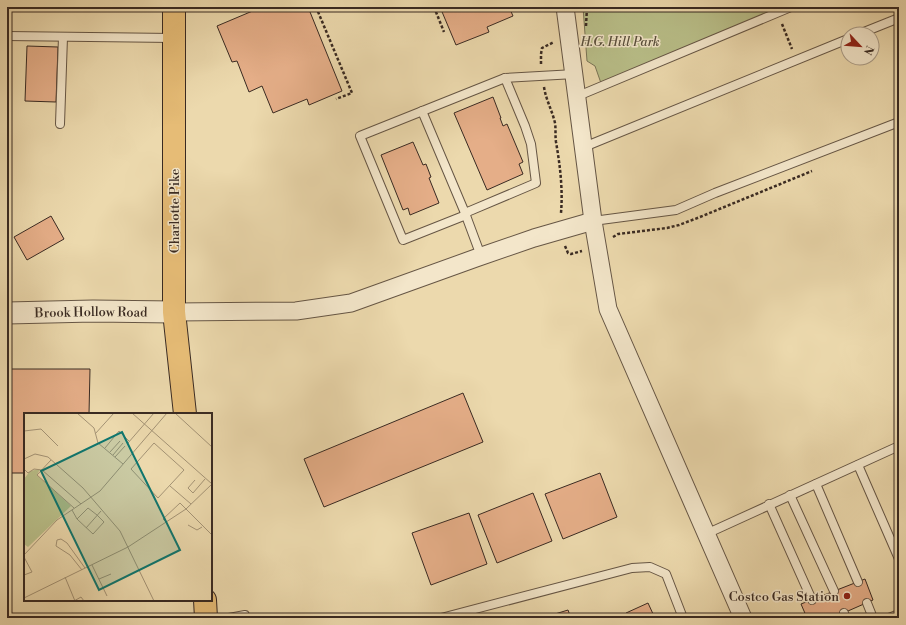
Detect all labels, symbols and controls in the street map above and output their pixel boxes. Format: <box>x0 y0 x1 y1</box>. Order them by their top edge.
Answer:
north arrow <box>840 26 880 66</box>
park label: H.G. Hill Park <box>579 34 660 50</box>
text: N <box>860 43 876 57</box>
street label: Charlotte Pike <box>167 168 183 253</box>
street label: Brook Hollow Road <box>33 304 148 321</box>
inset map <box>24 413 212 601</box>
place label: Costco Gas Station <box>729 589 839 605</box>
marker: Costco Gas Station <box>842 591 852 601</box>

